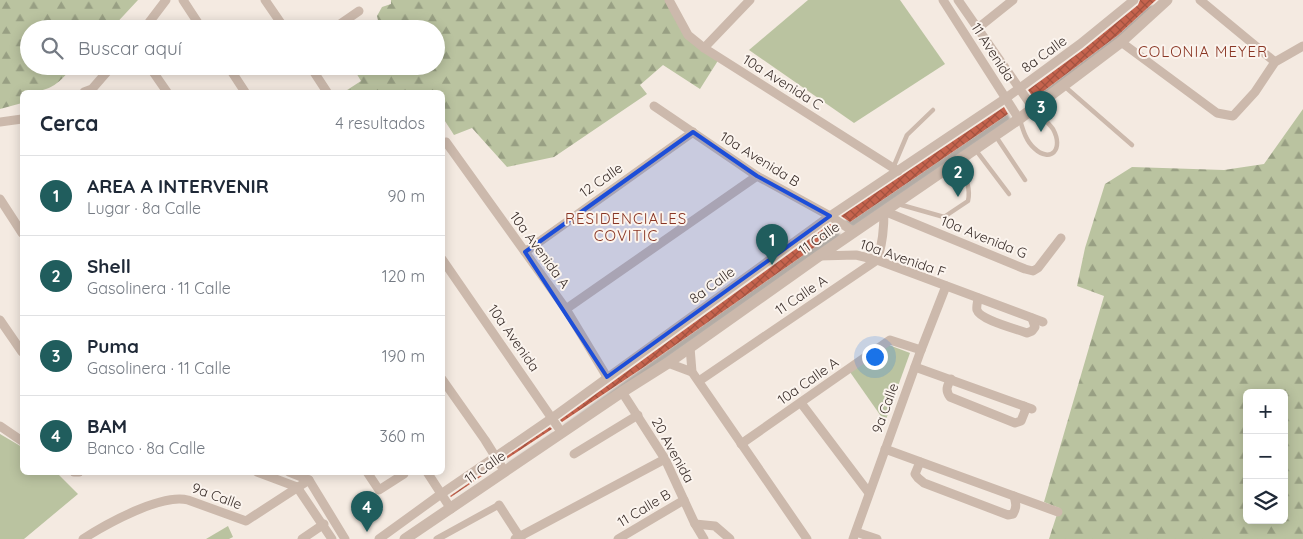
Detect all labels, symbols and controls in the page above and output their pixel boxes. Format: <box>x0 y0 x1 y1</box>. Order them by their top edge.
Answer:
street label: 11 Avenida <box>967 19 1019 85</box>
search box <box>20 20 445 75</box>
street label: 8a Calle <box>1018 31 1070 76</box>
icon: search <box>38 34 66 62</box>
text: Buscar aquí <box>78 36 182 60</box>
district label: COLONIA MEYER <box>1138 42 1268 61</box>
street label: 10a Avenida C <box>740 50 826 114</box>
pin: 3 <box>1025 91 1057 132</box>
text: Cerca <box>40 110 98 136</box>
text: 4 resultados <box>335 113 425 133</box>
street label: 10a Avenida B <box>717 127 803 191</box>
pin: 2 <box>942 156 974 197</box>
street label: 12 Calle <box>576 159 626 201</box>
text: AREA A INTERVENIR <box>87 174 269 198</box>
text: 1 <box>53 186 59 206</box>
text: 90 m <box>388 186 425 206</box>
text: Lugar · 8a Calle <box>87 198 201 218</box>
street label: 10a Avenida A <box>506 208 574 292</box>
district label: RESIDENCIALES COVITIC <box>565 209 687 245</box>
street label: 10a Avenida G <box>938 212 1030 262</box>
street label: 11 Calle <box>795 217 843 259</box>
pin: 1 <box>756 224 788 265</box>
street label: 10a Avenida F <box>858 235 948 281</box>
text: Shell <box>87 254 131 278</box>
street label: 8a Calle <box>686 262 738 307</box>
text: 2 <box>51 266 61 286</box>
text: 120 m <box>382 266 425 286</box>
street label: 11 Calle A <box>772 271 830 319</box>
text: Gasolinera · 11 Calle <box>87 278 231 298</box>
street label: 10a Avenida <box>484 301 544 375</box>
text: Puma <box>87 334 139 358</box>
your location <box>862 344 888 370</box>
text: 3 <box>52 346 60 366</box>
text: 190 m <box>382 346 425 366</box>
street label: 10a Calle A <box>774 353 842 409</box>
text: Gasolinera · 11 Calle <box>87 358 231 378</box>
street label: 9a Calle <box>868 380 902 435</box>
map controls <box>1243 389 1288 524</box>
button: + <box>1243 389 1288 434</box>
text: BAM <box>87 414 127 438</box>
street label: 20 Avenida <box>648 414 698 486</box>
text: 4 <box>51 426 61 446</box>
text: 360 m <box>380 426 425 446</box>
button: − <box>1243 434 1288 479</box>
text: Banco · 8a Calle <box>87 438 205 458</box>
street label: 11 Calle <box>461 446 509 488</box>
street label: 9a Calle <box>190 479 245 513</box>
button: layers <box>1243 479 1288 524</box>
street label: 11 Calle B <box>614 485 674 531</box>
pin: 4 <box>351 491 383 532</box>

